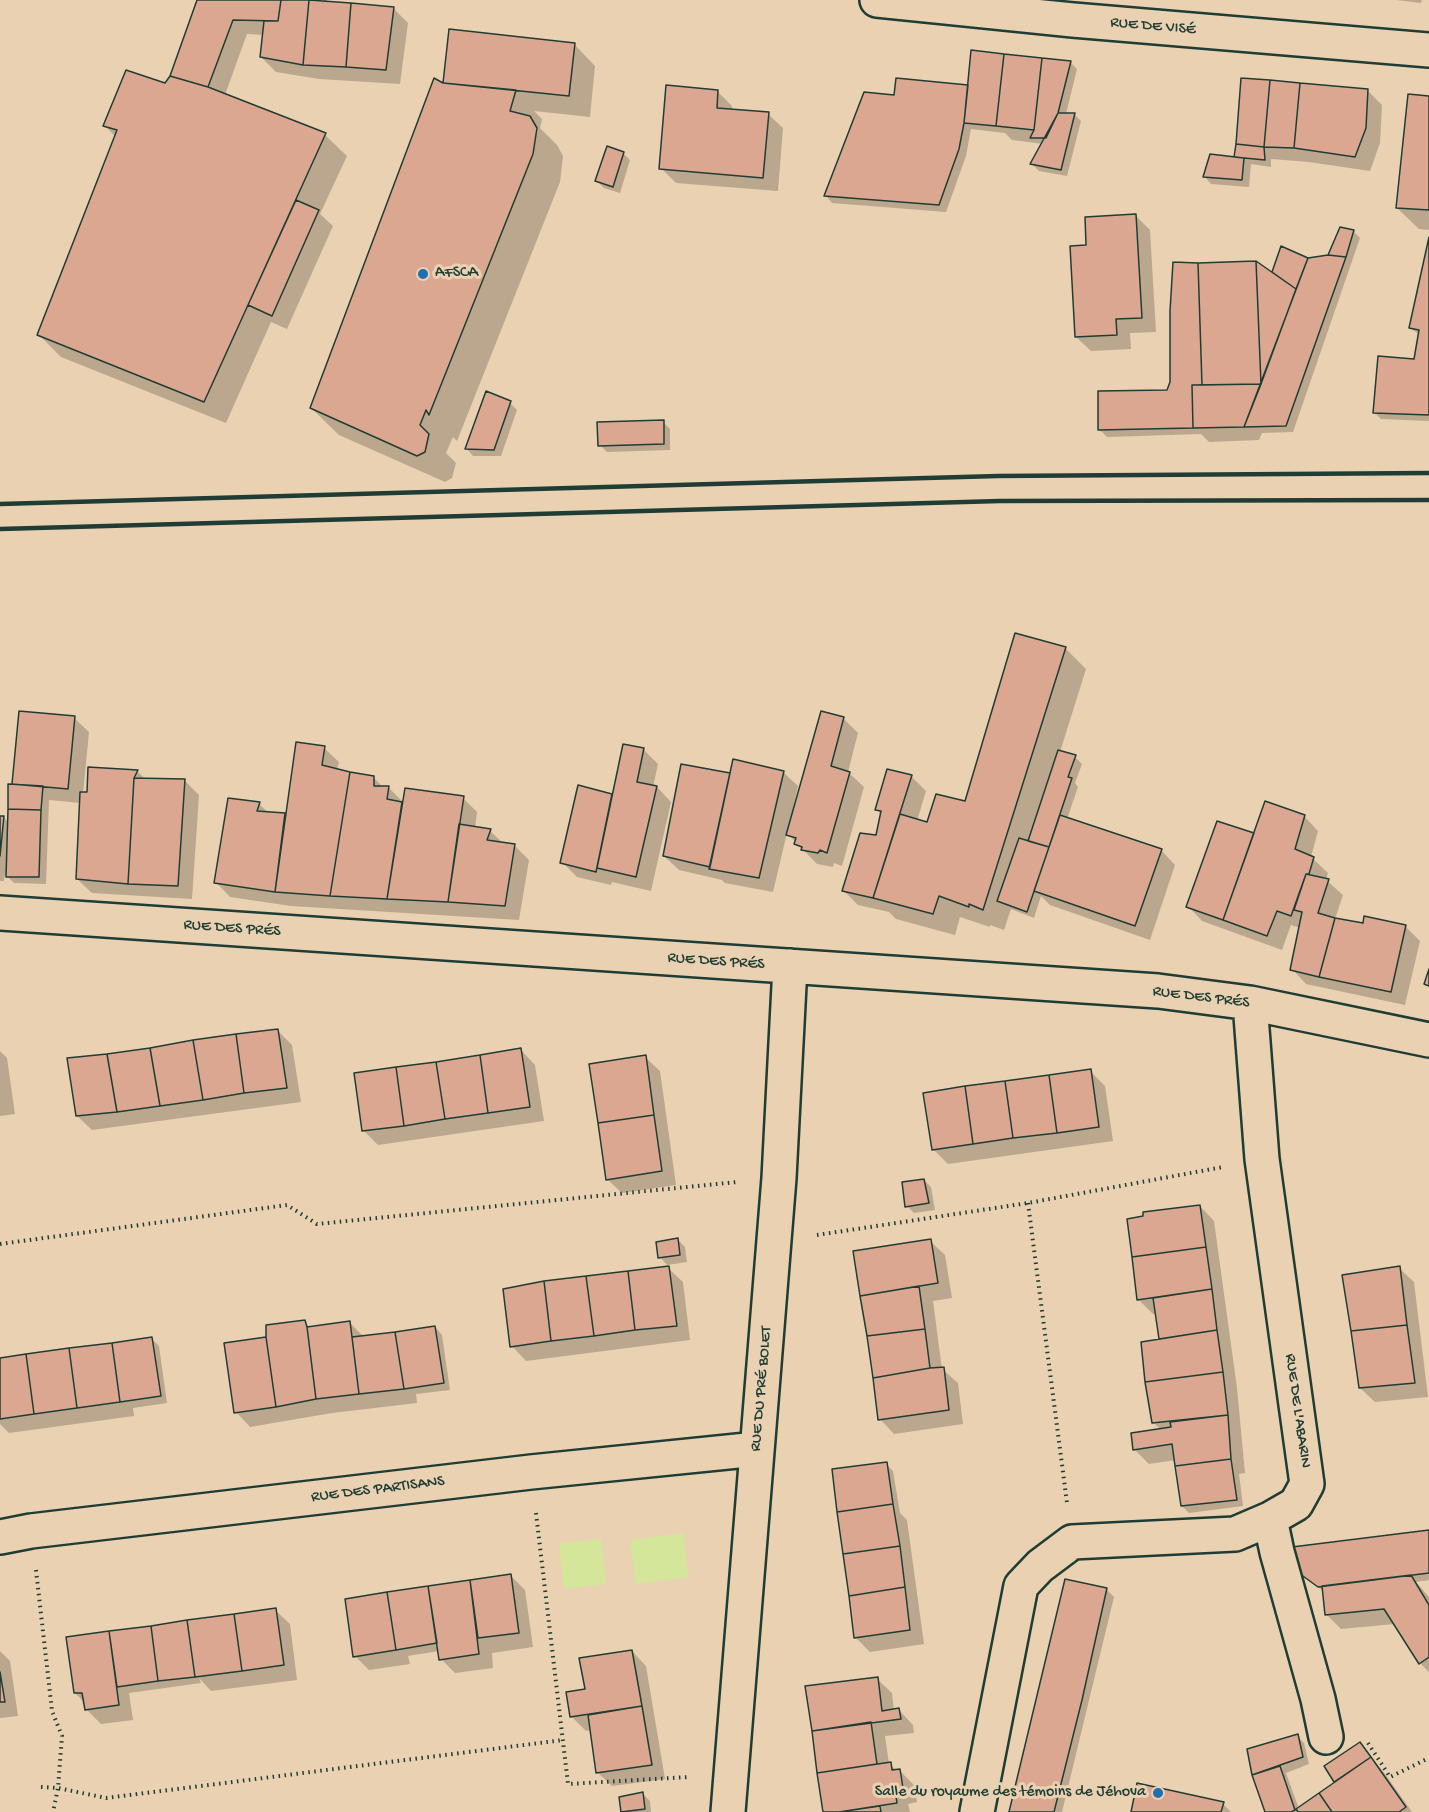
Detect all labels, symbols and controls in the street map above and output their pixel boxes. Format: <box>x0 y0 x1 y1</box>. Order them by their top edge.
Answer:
street label: RUE DE VISÉ <box>1109 14 1197 40</box>
place label: AFSCA <box>435 264 478 284</box>
marker: AFSCA <box>416 267 430 281</box>
street label: RUE DES PRÉS <box>183 916 281 942</box>
street label: RUE DES PRÉS <box>667 949 765 975</box>
street label: RUE DES PRÉS <box>1151 983 1251 1013</box>
street label: RUE DU PRÉ BOLET <box>747 1326 777 1452</box>
street label: RUE DE L'ABARIN <box>1279 1353 1315 1469</box>
street label: RUE DES PARTISANS <box>310 1472 446 1508</box>
place label: Salle du royaume des témoins de Jéhova <box>875 1783 1146 1803</box>
marker: Salle du royaume des témoins de Jéhova <box>1151 1786 1165 1800</box>

